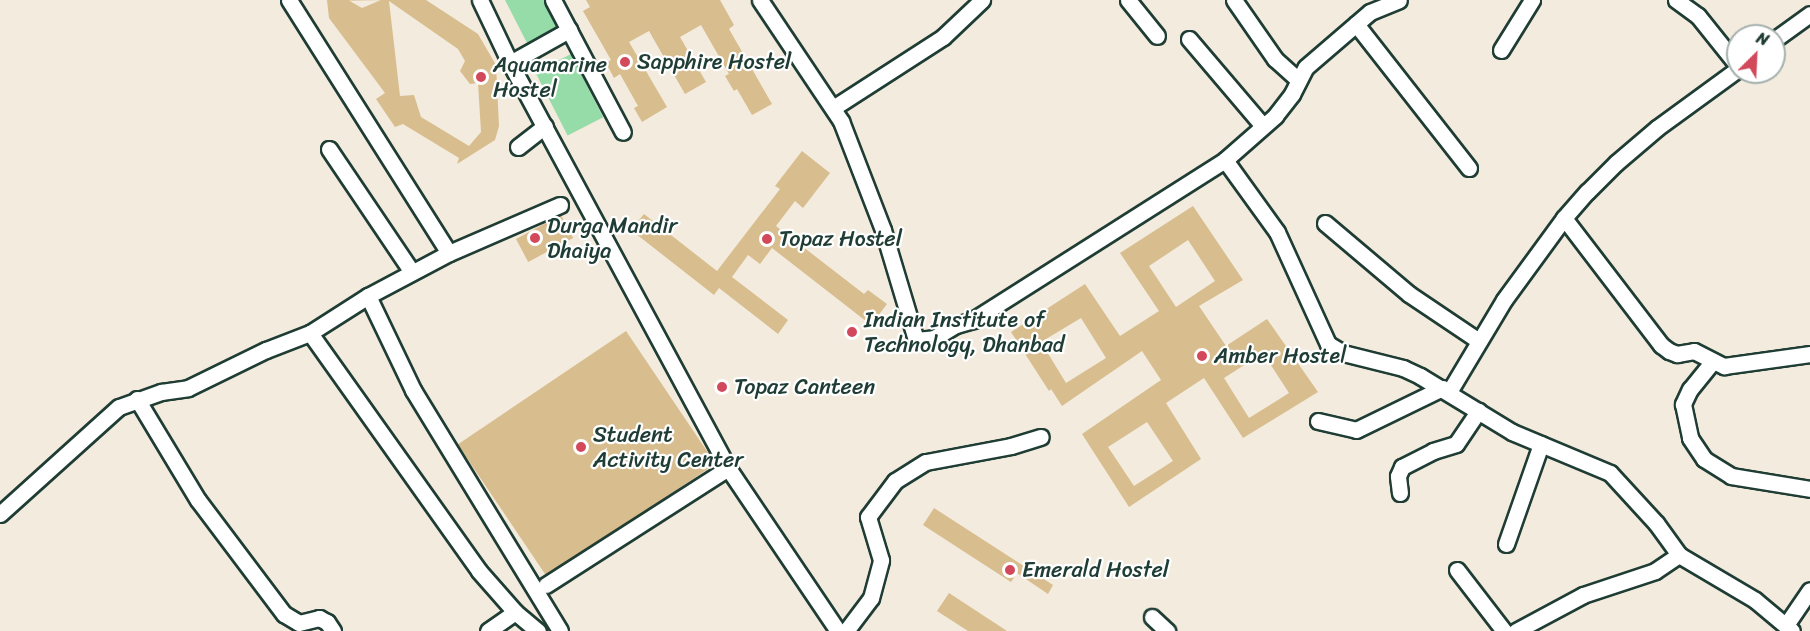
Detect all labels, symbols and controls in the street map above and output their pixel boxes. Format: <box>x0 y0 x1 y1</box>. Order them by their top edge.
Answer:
text: N <box>1752 23 1774 54</box>
north arrow <box>1726 24 1786 84</box>
place label: Sapphire Hostel <box>637 49 792 75</box>
place label: Aquamarine Hostel <box>493 51 607 102</box>
marker: Sapphire Hostel <box>618 55 632 69</box>
marker: Aquamarine Hostel <box>474 70 488 84</box>
place label: Durga Mandir Dhaiya <box>547 212 676 264</box>
place label: Topaz Hostel <box>779 226 903 252</box>
marker: Durga Mandir Dhaiya <box>528 231 542 245</box>
marker: Topaz Hostel <box>760 232 774 246</box>
place label: Indian Institute of Technology, Dhanbad <box>864 306 1064 358</box>
marker: Indian Institute of Technology, Dhanbad <box>845 325 859 339</box>
place label: Amber Hostel <box>1214 343 1347 369</box>
marker: Amber Hostel <box>1195 349 1209 363</box>
place label: Topaz Canteen <box>734 374 874 400</box>
marker: Topaz Canteen <box>715 380 729 394</box>
place label: Student Activity Center <box>593 421 744 472</box>
marker: Student Activity Center <box>574 440 588 454</box>
place label: Emerald Hostel <box>1022 557 1170 583</box>
marker: Emerald Hostel <box>1003 563 1017 577</box>

